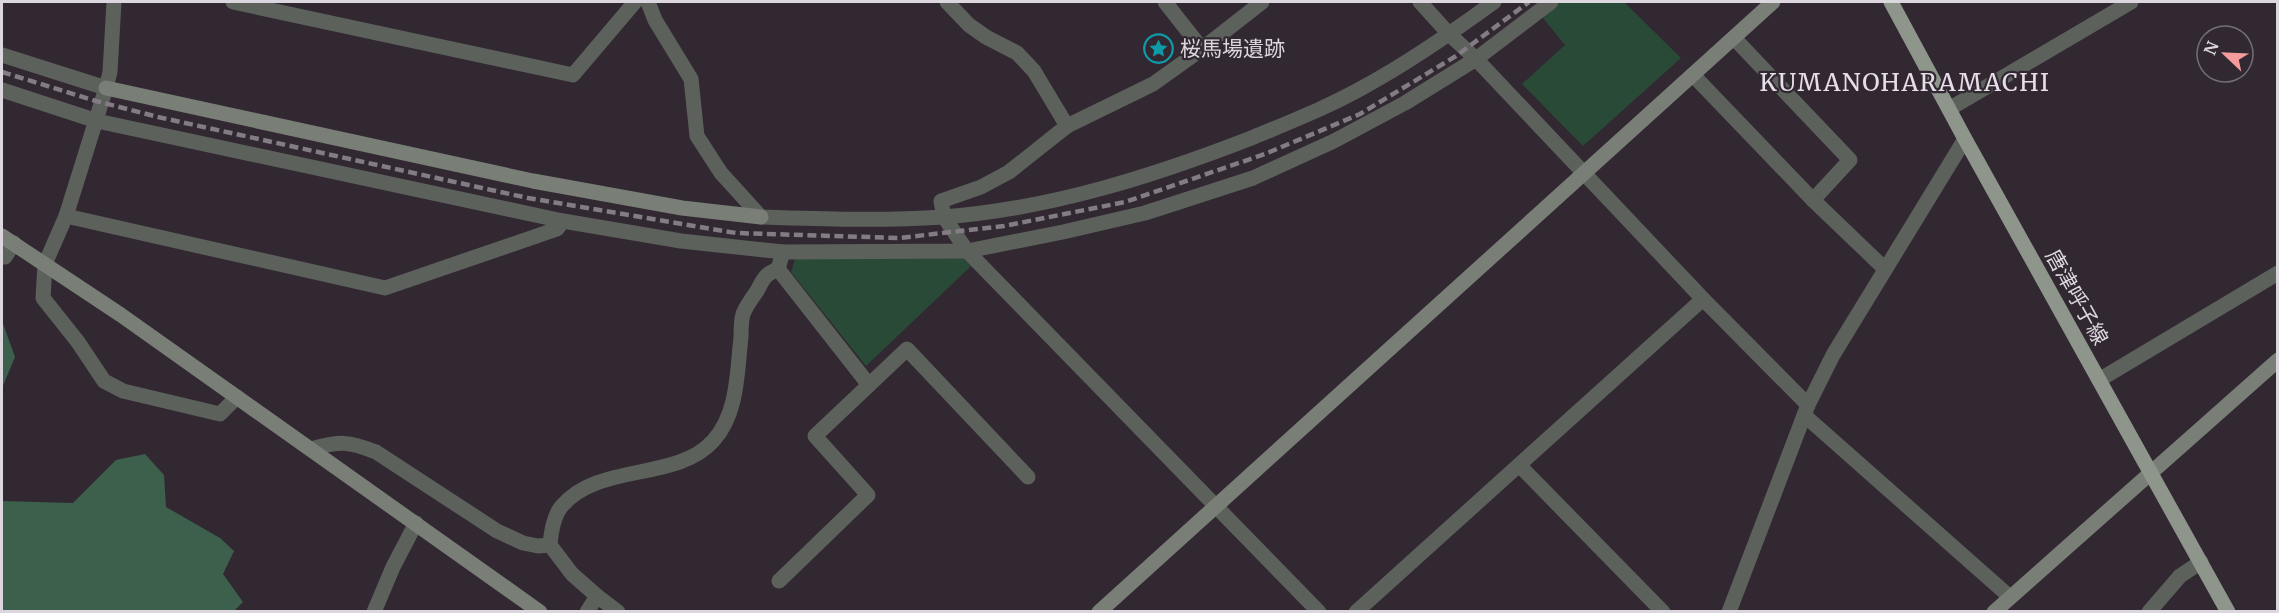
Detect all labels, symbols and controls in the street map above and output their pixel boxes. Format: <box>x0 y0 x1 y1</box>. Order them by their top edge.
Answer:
north arrow <box>2195 24 2255 84</box>
place icon: 桜馬場遺跡 <box>1143 32 1175 64</box>
place label: 桜馬場遺跡 <box>1180 35 1285 62</box>
text: N <box>2200 38 2223 58</box>
district label: KUMANOHARAMACHI <box>1760 67 2050 98</box>
street label: 唐津呼子線 <box>2040 245 2114 349</box>

